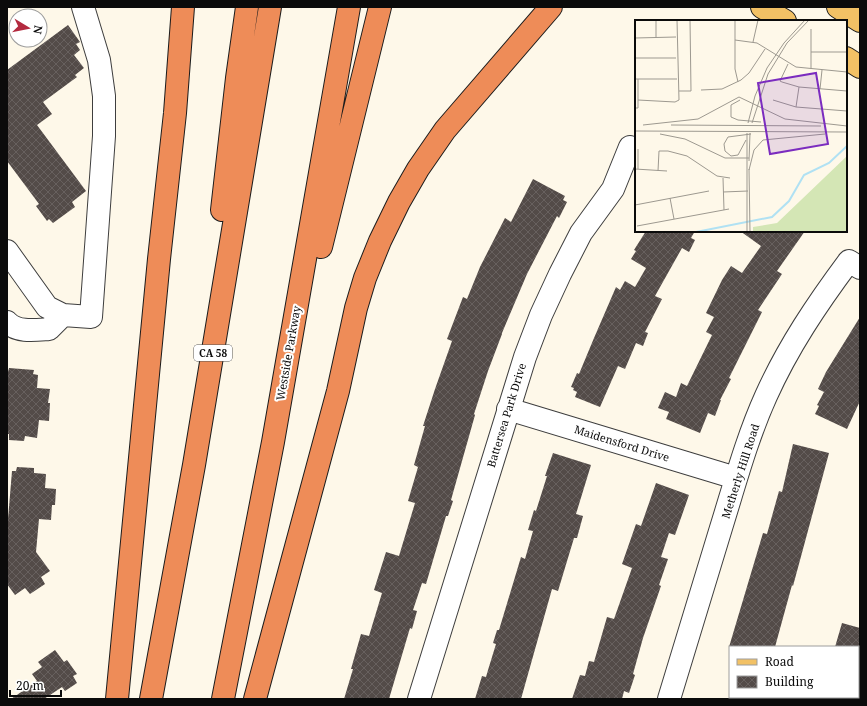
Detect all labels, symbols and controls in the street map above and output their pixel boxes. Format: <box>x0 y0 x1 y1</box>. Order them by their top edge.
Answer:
north arrow <box>8 8 48 48</box>
inset map <box>635 20 847 232</box>
text: N <box>30 24 46 36</box>
street label: Westside Parkway <box>272 304 304 401</box>
road number: CA 58 <box>194 345 232 361</box>
street label: Battersea Park Drive <box>483 361 529 469</box>
street label: Maidensford Drive <box>573 421 672 465</box>
street label: Metherly Hill Road <box>718 421 763 520</box>
legend <box>729 646 859 698</box>
text: Road <box>765 653 795 670</box>
scale bar <box>10 672 61 698</box>
text: Building <box>765 673 814 690</box>
text: 20 m <box>16 677 44 694</box>

